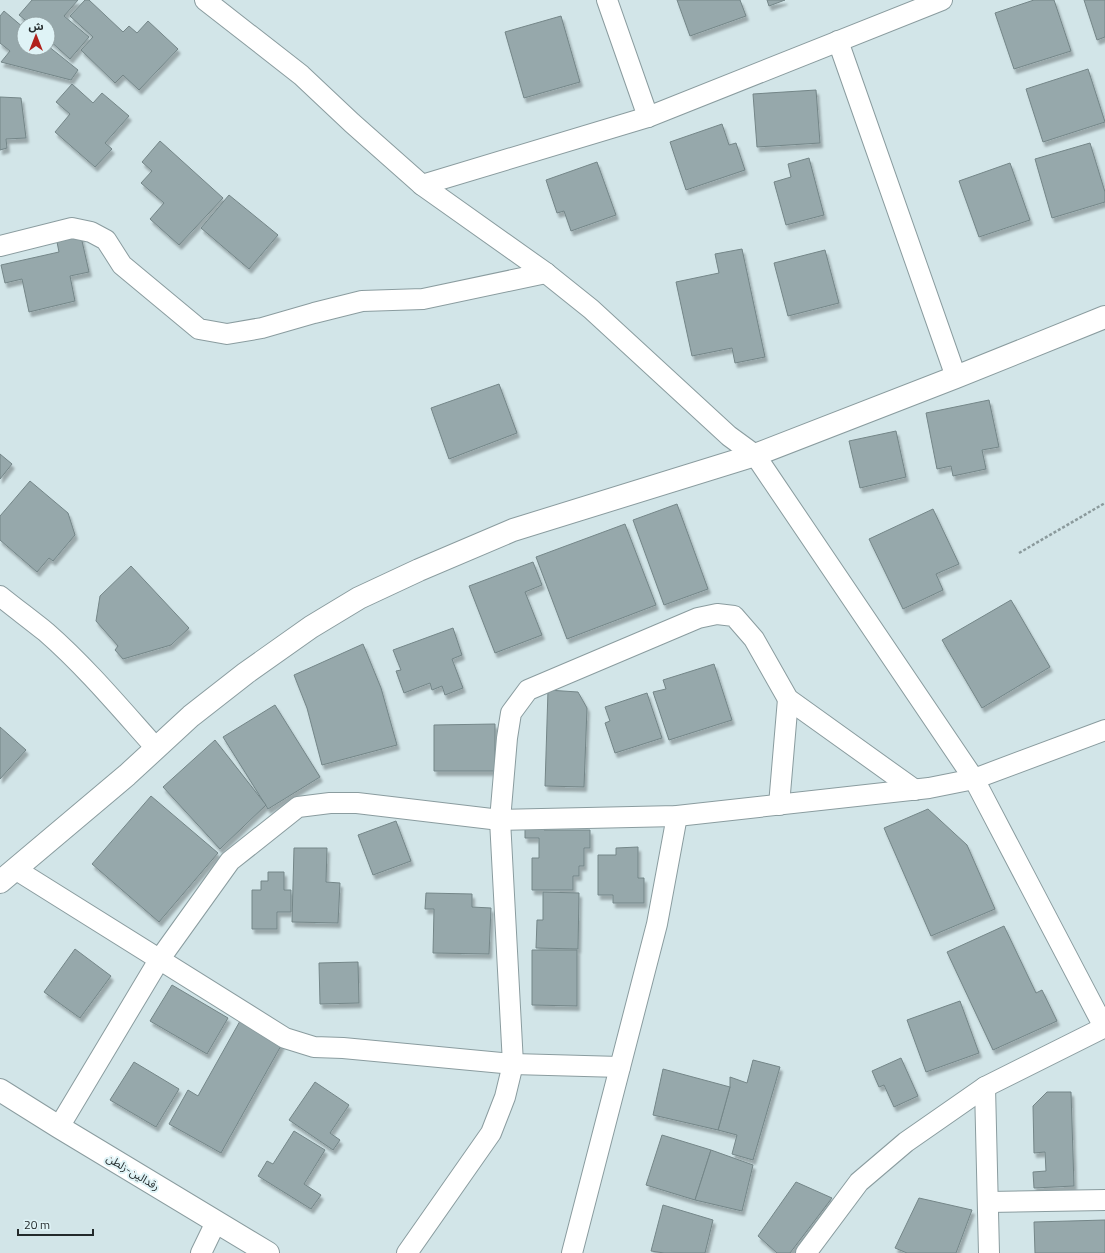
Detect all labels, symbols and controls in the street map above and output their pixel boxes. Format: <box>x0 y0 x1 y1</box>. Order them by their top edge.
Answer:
north arrow <box>16 16 56 56</box>
text: ش <box>28 18 44 34</box>
street label: رقدالين-زلطن <box>103 1150 163 1194</box>
scale bar <box>18 1211 93 1237</box>
text: 20 m <box>24 1215 50 1234</box>

